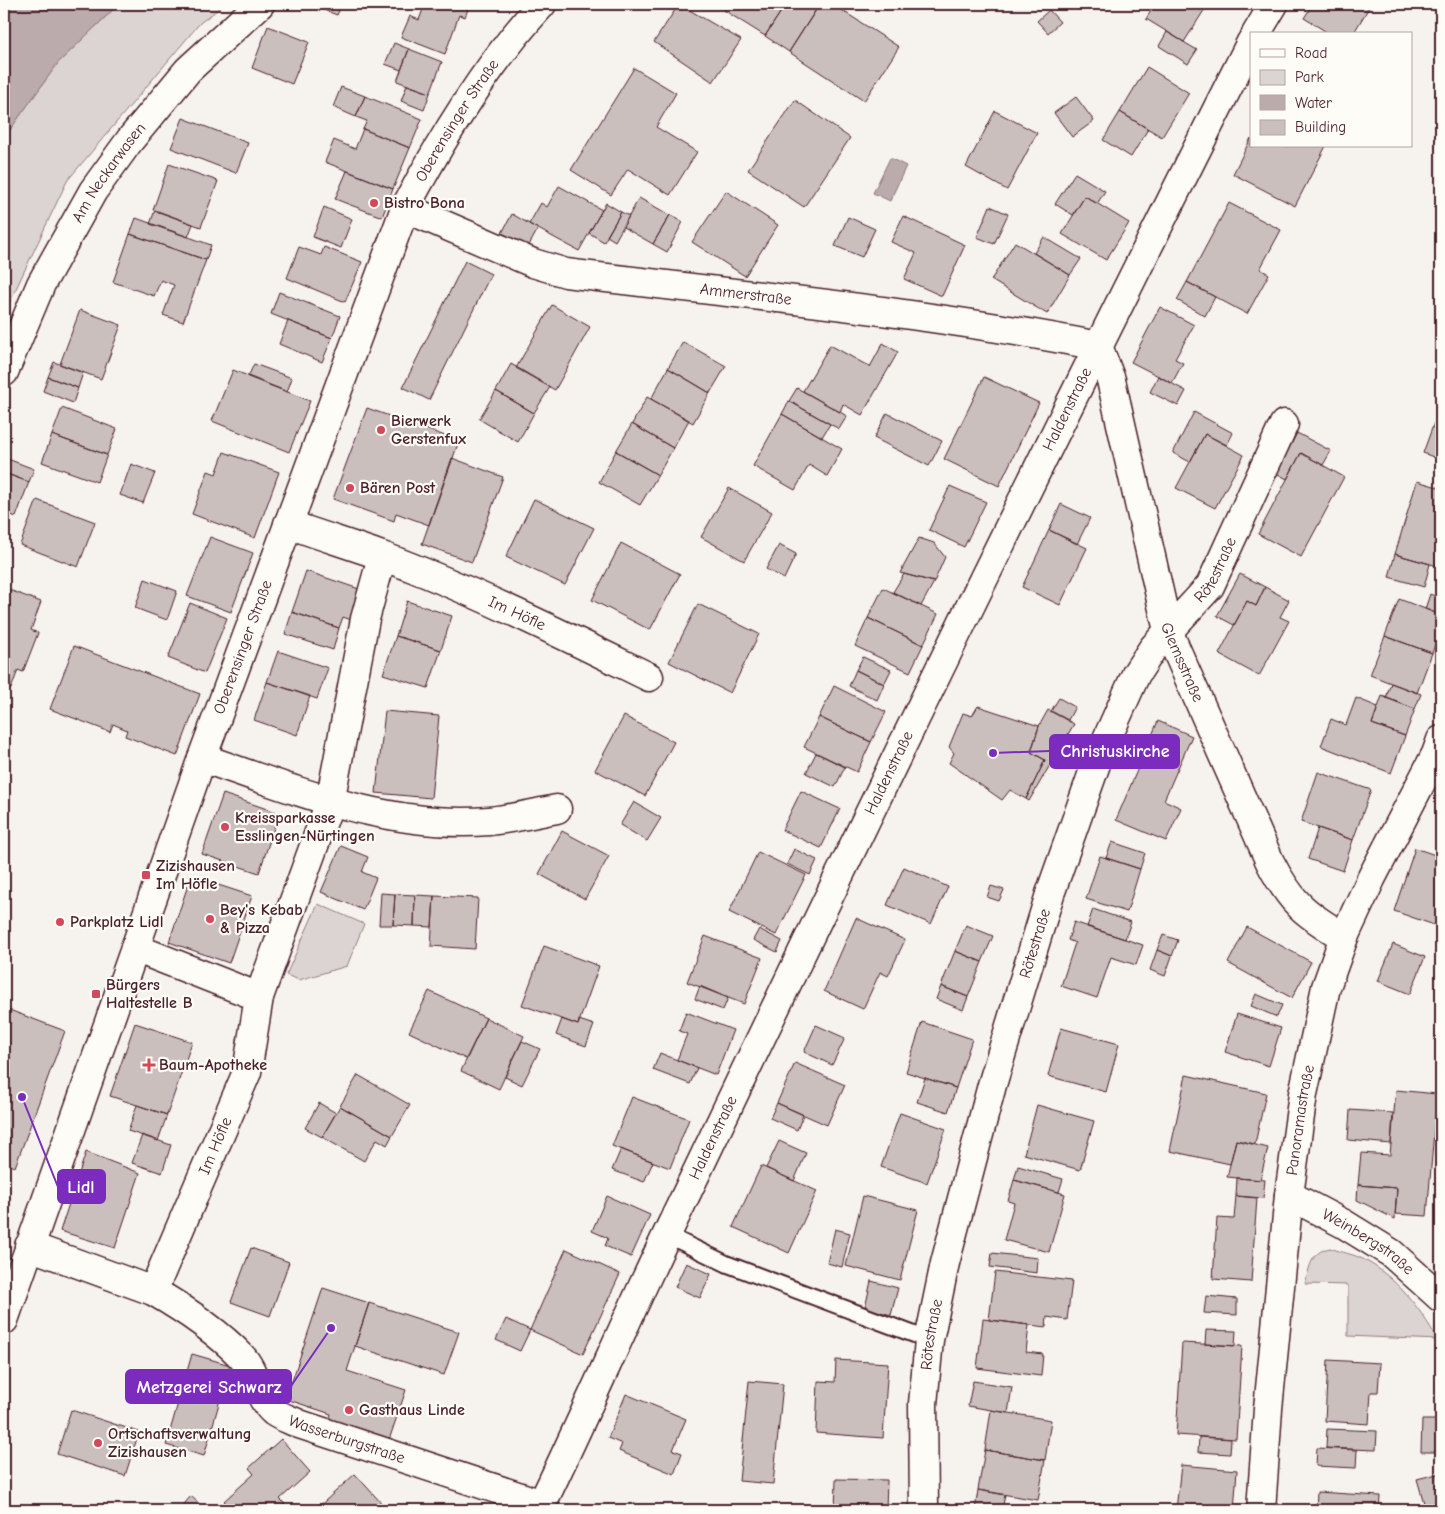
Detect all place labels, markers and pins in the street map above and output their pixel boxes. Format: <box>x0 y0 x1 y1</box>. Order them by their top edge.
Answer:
place label: Bistro Bona <box>384 194 465 212</box>
marker: Bistro Bona <box>368 197 380 209</box>
place label: Bierwerk Gerstenfux <box>391 412 466 448</box>
marker: Bierwerk Gerstenfux <box>375 424 387 436</box>
place label: Bären Post <box>360 479 436 497</box>
marker: Bären Post <box>344 482 356 494</box>
callout: Christuskirche <box>1050 735 1179 768</box>
place label: Kreissparkasse Esslingen-Nürtingen <box>235 809 375 845</box>
marker: Kreissparkasse Esslingen-Nürtingen <box>219 821 231 833</box>
place label: Zizishausen Im Höfle <box>156 857 235 893</box>
marker: Zizishausen Im Höfle <box>140 869 152 881</box>
place label: Bey's Kebab & Pizza <box>220 901 303 937</box>
place label: Parkplatz Lidl <box>70 913 164 931</box>
marker: Bey's Kebab & Pizza <box>204 913 216 925</box>
marker: Parkplatz Lidl <box>54 916 66 928</box>
place label: Bürgers Haltestelle B <box>106 976 193 1012</box>
marker: Bürgers Haltestelle B <box>90 988 102 1000</box>
place label: Baum-Apotheke <box>159 1056 267 1074</box>
marker: Baum-Apotheke <box>143 1059 155 1071</box>
callout: Lidl <box>58 1170 105 1203</box>
callout: Metzgerei Schwarz <box>126 1370 291 1403</box>
place label: Gasthaus Linde <box>359 1401 465 1419</box>
marker: Gasthaus Linde <box>343 1404 355 1416</box>
place label: Ortschaftsverwaltung Zizishausen <box>108 1425 252 1461</box>
marker: Ortschaftsverwaltung Zizishausen <box>92 1437 104 1449</box>

